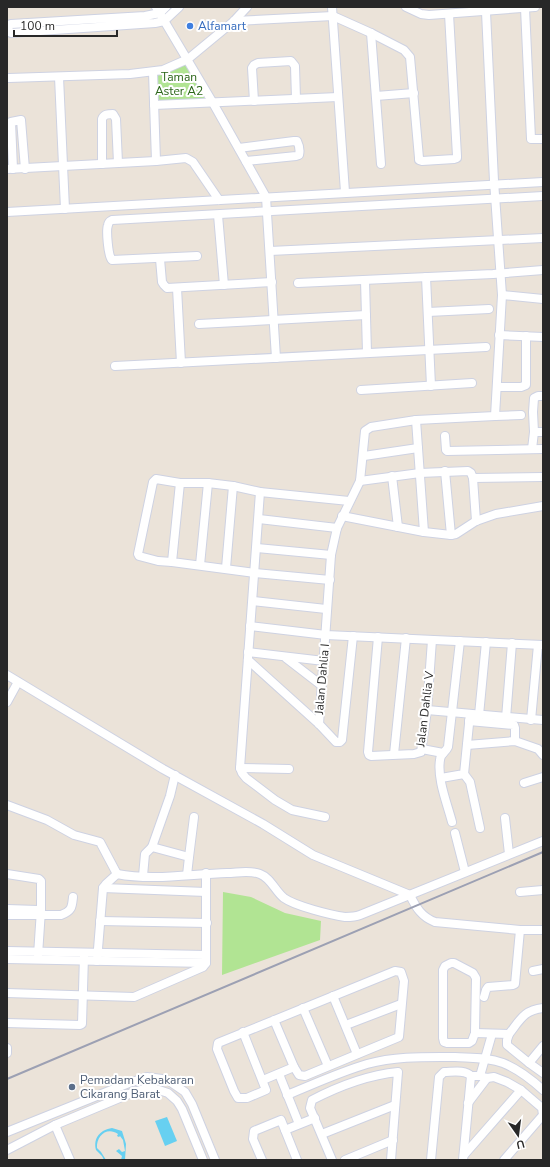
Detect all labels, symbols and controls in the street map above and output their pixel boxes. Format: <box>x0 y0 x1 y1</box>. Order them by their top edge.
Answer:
scale bar <box>14 12 117 38</box>
text: 100 m <box>20 18 55 34</box>
place label: Alfamart <box>198 18 247 34</box>
marker: Alfamart <box>185 21 195 31</box>
park label: Taman Aster A2 <box>155 69 203 99</box>
street label: Jalan Dahlia I <box>311 643 333 716</box>
street label: Jalan Dahlia V <box>412 669 438 749</box>
place label: Pemadam Kebakaran Cikarang Barat <box>80 1072 194 1102</box>
marker: Pemadam Kebakaran Cikarang Barat <box>67 1082 77 1092</box>
north arrow <box>498 1115 538 1155</box>
text: U <box>515 1136 526 1152</box>

